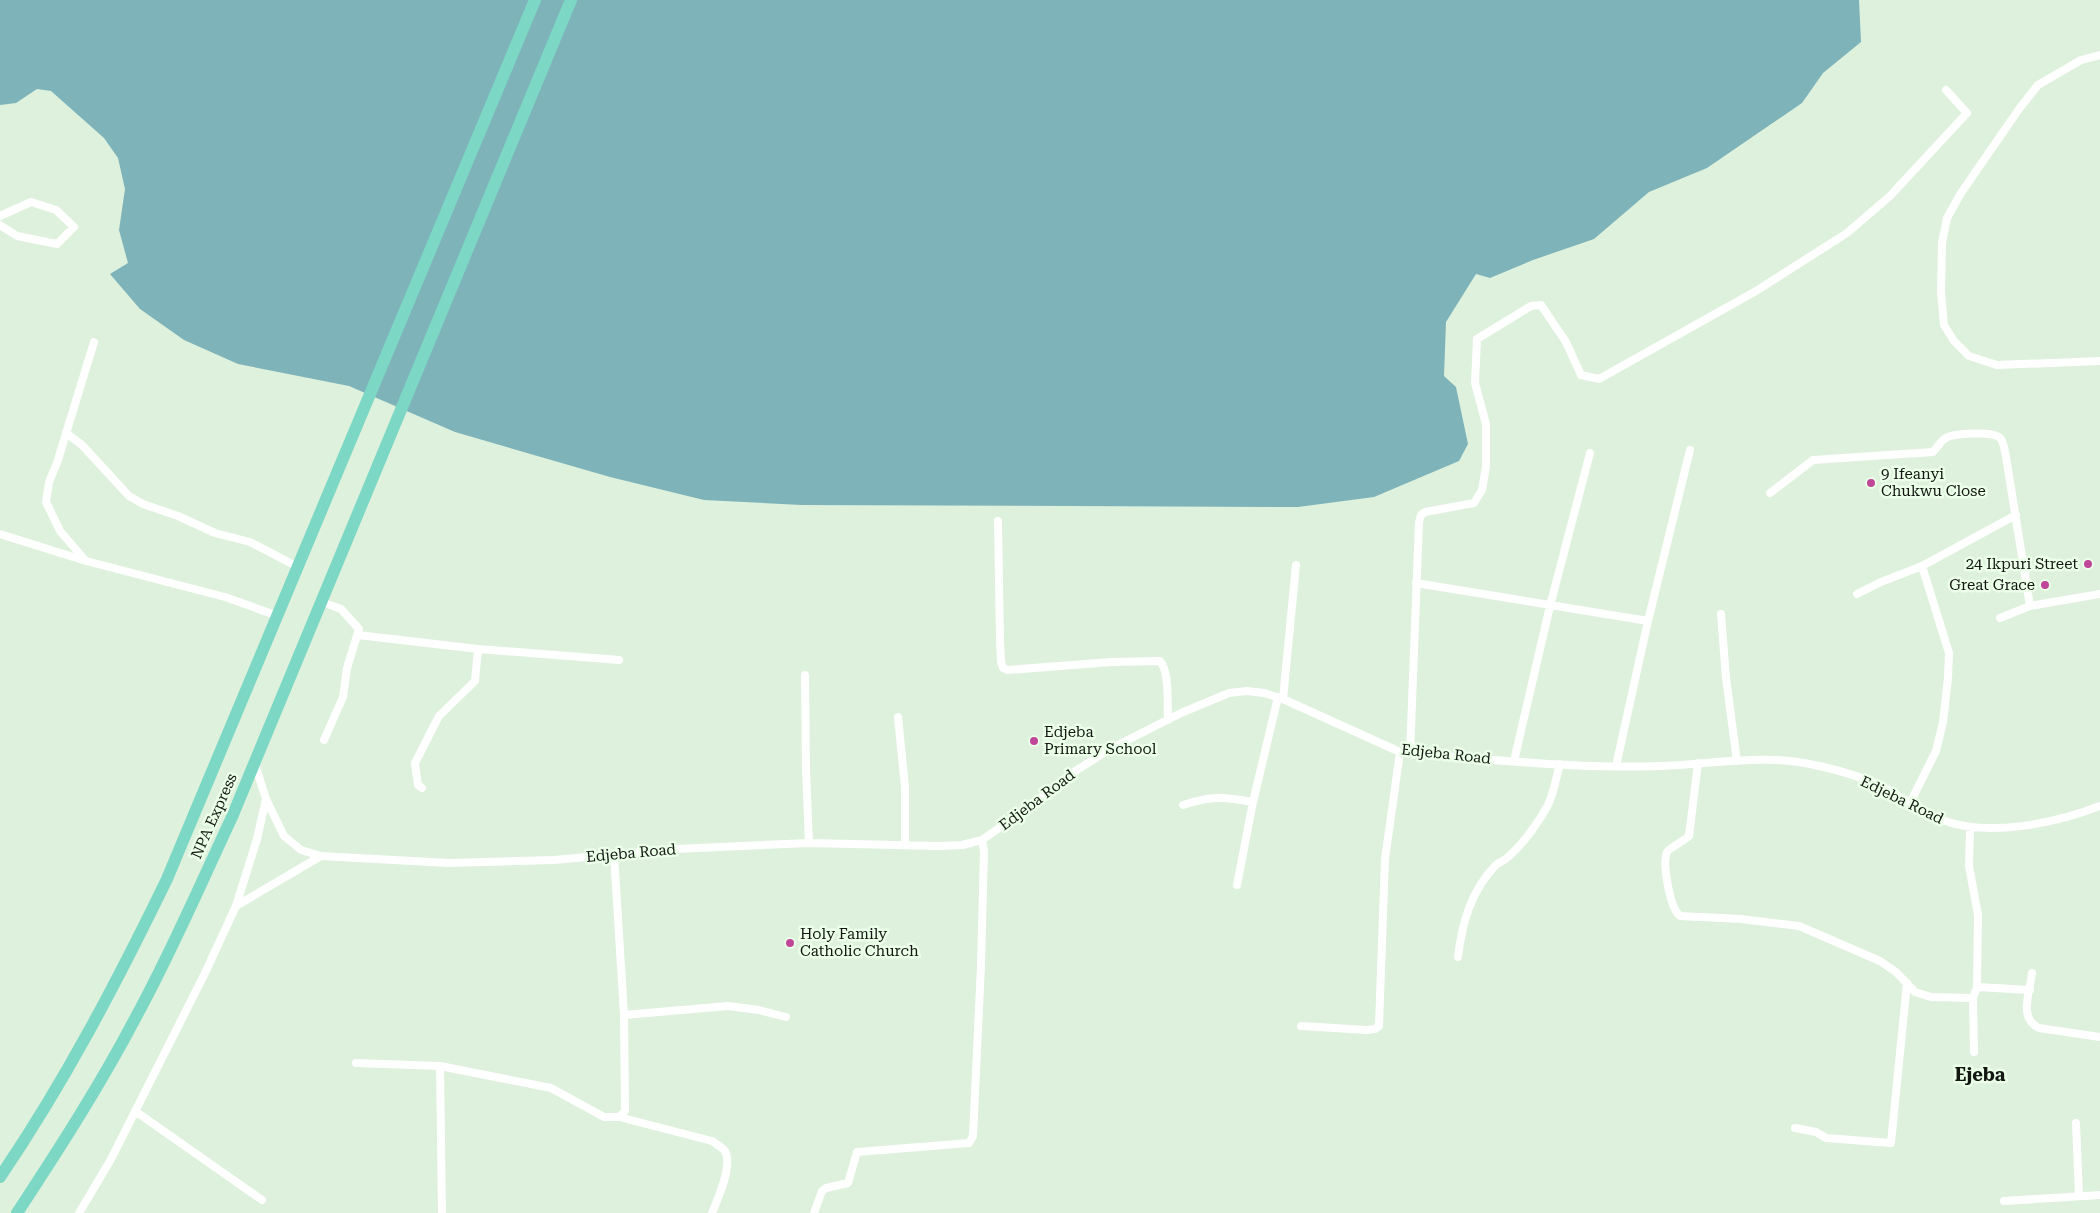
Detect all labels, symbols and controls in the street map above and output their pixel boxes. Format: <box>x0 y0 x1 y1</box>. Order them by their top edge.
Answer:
place label: 9 Ifeanyi Chukwu Close <box>1881 465 1986 500</box>
marker: 9 Ifeanyi Chukwu Close <box>1865 477 1877 489</box>
place label: 24 Ikpuri Street <box>1966 555 2078 573</box>
marker: 24 Ikpuri Street <box>2082 558 2094 570</box>
place label: Great Grace <box>1949 576 2035 594</box>
marker: Great Grace <box>2039 579 2051 591</box>
place label: Edjeba Primary School <box>1044 723 1157 758</box>
marker: Edjeba Primary School <box>1028 735 1040 747</box>
street label: Edjeba Road <box>1400 740 1492 768</box>
street label: Edjeba Road <box>996 765 1079 834</box>
street label: NPA Express <box>187 770 241 862</box>
street label: Edjeba Road <box>1858 772 1947 828</box>
street label: Edjeba Road <box>585 840 677 866</box>
place label: Holy Family Catholic Church <box>800 925 919 960</box>
marker: Holy Family Catholic Church <box>784 937 796 949</box>
district label: Ejeba <box>1955 1064 2006 1085</box>

